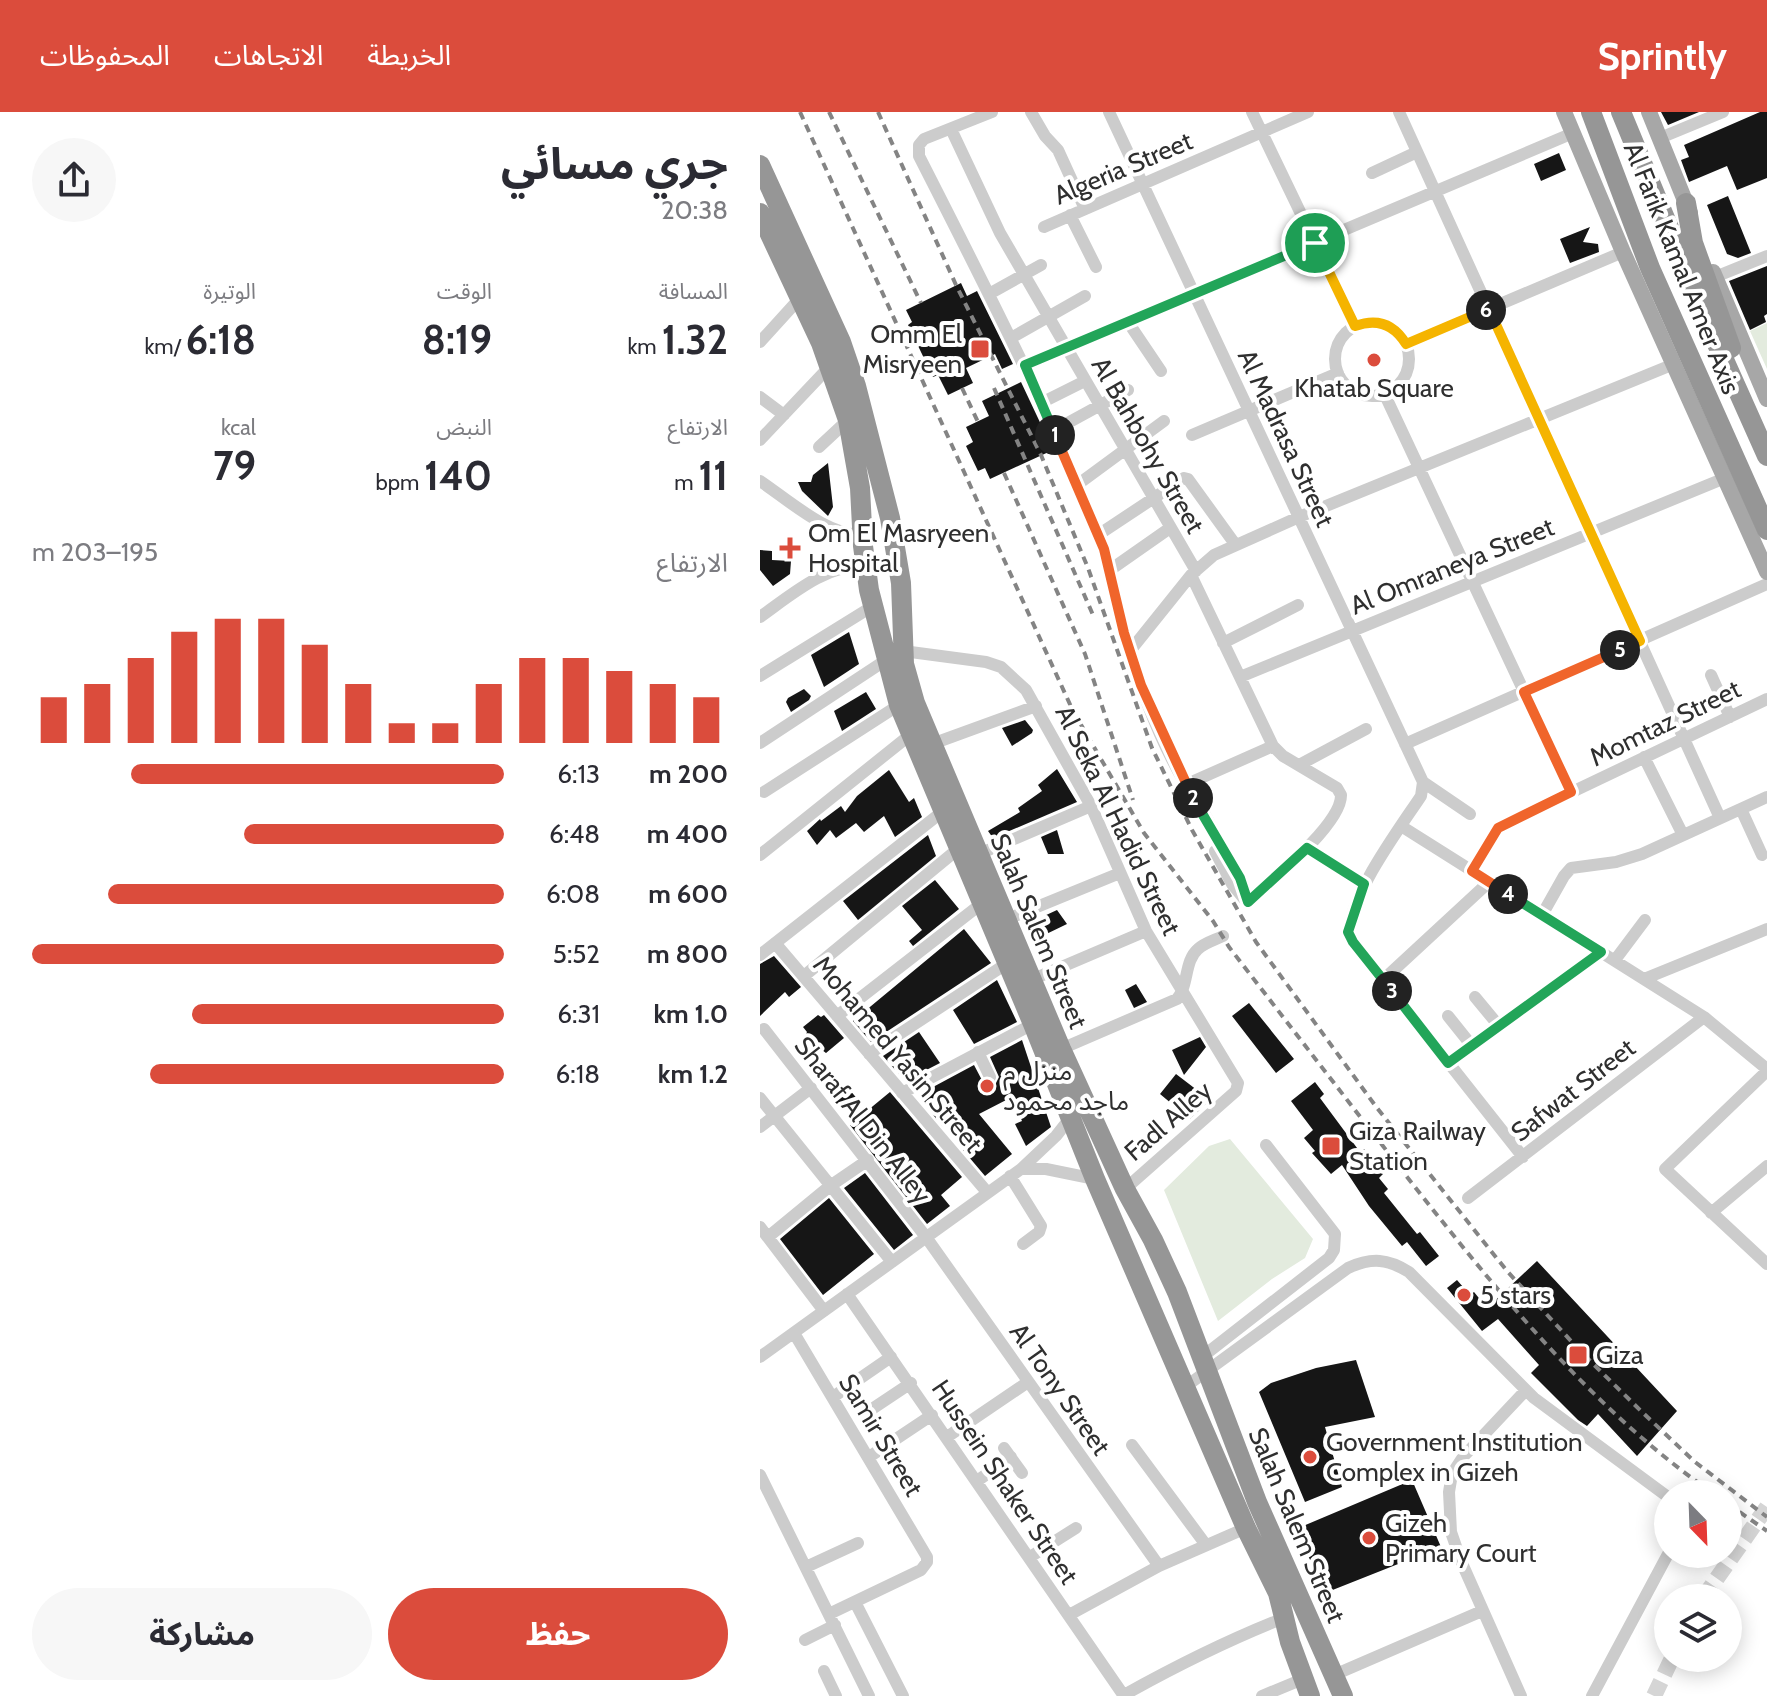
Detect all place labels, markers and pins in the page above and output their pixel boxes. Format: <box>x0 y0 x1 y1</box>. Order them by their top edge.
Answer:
pin <box>1281 209 1349 277</box>
pin: 6 <box>1466 290 1506 330</box>
place label: Omm El Misryeen <box>863 318 962 380</box>
marker: Omm El Misryeen <box>969 338 991 360</box>
marker: Khatab Square <box>1365 351 1383 369</box>
place label: Khatab Square <box>1294 372 1454 404</box>
pin: 1 <box>1035 415 1075 455</box>
place label: Om El Masryeen Hospital <box>808 517 989 579</box>
marker: Om El Masryeen Hospital <box>779 537 801 559</box>
pin: 5 <box>1600 630 1640 670</box>
pin: 2 <box>1173 778 1213 818</box>
pin: 4 <box>1488 874 1528 914</box>
pin: 3 <box>1372 971 1412 1011</box>
place label: منزل م ماجد محمود <box>1003 1055 1129 1117</box>
marker: منزل م ماجد محمود <box>978 1077 996 1095</box>
place label: Giza Railway Station <box>1349 1115 1486 1177</box>
marker: Giza Railway Station <box>1320 1135 1342 1157</box>
place label: 5 stars <box>1480 1279 1551 1311</box>
marker: 5 stars <box>1455 1286 1473 1304</box>
place label: Giza <box>1596 1339 1644 1371</box>
marker: Giza <box>1567 1344 1589 1366</box>
place label: Government Institution Complex in Gizeh <box>1326 1426 1583 1488</box>
marker: Government Institution Complex in Gizeh <box>1301 1448 1319 1466</box>
place label: Gizeh Primary Court <box>1385 1507 1537 1569</box>
marker: Gizeh Primary Court <box>1360 1529 1378 1547</box>

